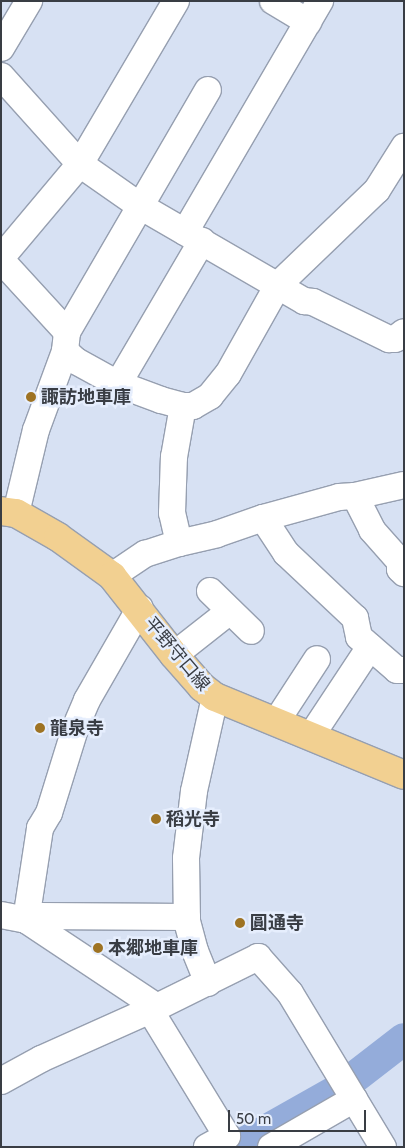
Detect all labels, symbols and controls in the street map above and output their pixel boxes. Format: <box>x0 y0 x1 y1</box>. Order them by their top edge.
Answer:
place label: 諏訪地車庫 <box>41 386 131 408</box>
marker: 諏訪地車庫 <box>25 391 37 403</box>
street label: 平野守口線 <box>140 613 214 695</box>
place label: 龍泉寺 <box>50 717 104 739</box>
marker: 龍泉寺 <box>34 722 46 734</box>
place label: 稻光寺 <box>166 808 220 830</box>
marker: 稻光寺 <box>150 813 162 825</box>
place label: 圓通寺 <box>250 912 304 934</box>
marker: 圓通寺 <box>234 917 246 929</box>
place label: 本郷地車庫 <box>108 937 198 959</box>
marker: 本郷地車庫 <box>92 942 104 954</box>
scale bar <box>230 1100 368 1132</box>
text: 50 m <box>236 1110 271 1128</box>

